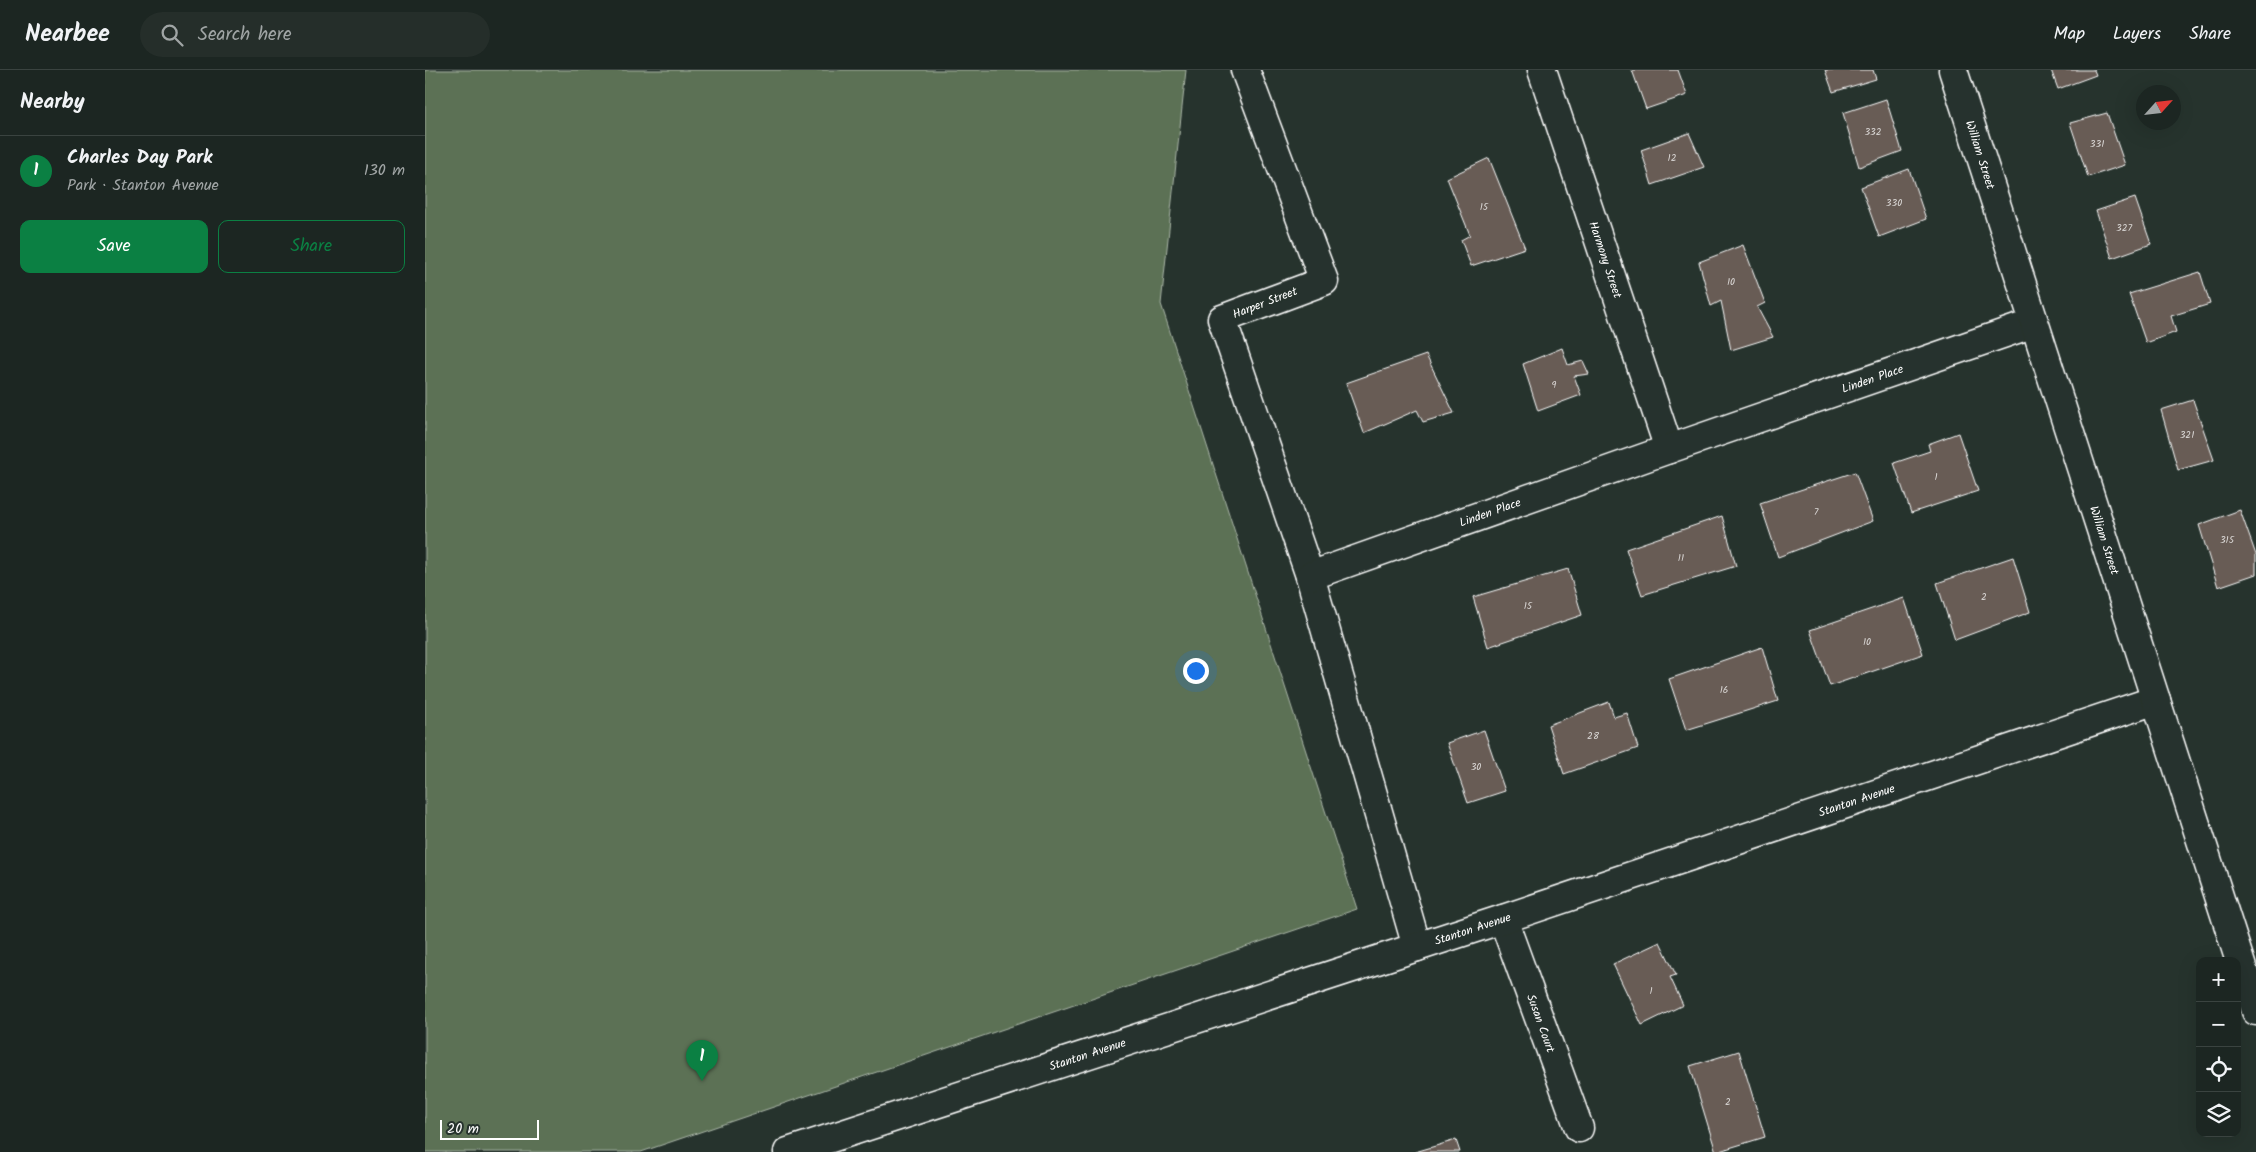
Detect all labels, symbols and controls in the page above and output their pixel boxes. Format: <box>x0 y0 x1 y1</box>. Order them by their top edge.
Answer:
search box <box>140 12 490 57</box>
text: Nearbee <box>25 15 110 54</box>
text: Search here <box>198 20 292 50</box>
text: Map <box>2054 20 2085 49</box>
text: Layers <box>2113 20 2161 49</box>
text: Share <box>2189 20 2231 49</box>
icon: search <box>158 21 186 49</box>
north arrow <box>2136 85 2181 130</box>
text: Nearby <box>20 86 85 119</box>
street label: William Street <box>1960 118 2000 192</box>
house number: 332 <box>1864 124 1882 140</box>
house number: 331 <box>2090 136 2104 152</box>
text: Charles Day Park <box>67 143 212 173</box>
house number: 12 <box>1668 150 1677 166</box>
text: 1 <box>34 158 38 183</box>
text: 130 m <box>364 158 405 183</box>
text: Park · Stanton Avenue <box>67 173 219 198</box>
house number: 330 <box>1886 195 1902 211</box>
house number: 15 <box>1480 199 1489 215</box>
street label: Harmony Street <box>1584 219 1627 301</box>
button: Save <box>20 220 208 273</box>
button: Share <box>218 220 405 273</box>
house number: 327 <box>2116 220 2132 236</box>
house number: 10 <box>1727 274 1735 290</box>
street label: Harper Street <box>1230 282 1300 324</box>
street label: Linden Place <box>1839 359 1906 398</box>
house number: 9 <box>1552 377 1557 393</box>
house number: 321 <box>2180 427 2194 443</box>
house number: 1 <box>1934 469 1938 485</box>
street label: Linden Place <box>1457 492 1524 532</box>
street label: William Street <box>2084 503 2125 577</box>
house number: 7 <box>1814 504 1819 520</box>
house number: 315 <box>2220 532 2235 548</box>
house number: 11 <box>1678 550 1684 566</box>
house number: 2 <box>1981 589 1987 605</box>
house number: 15 <box>1524 598 1533 614</box>
house number: 10 <box>1863 634 1871 650</box>
your location <box>1183 658 1209 684</box>
house number: 16 <box>1720 682 1728 698</box>
house number: 28 <box>1587 728 1600 744</box>
house number: 30 <box>1471 759 1481 775</box>
street label: Stanton Avenue <box>1816 779 1898 822</box>
street label: Stanton Avenue <box>1432 907 1514 950</box>
map controls <box>2196 957 2241 1137</box>
button: + <box>2196 957 2241 1002</box>
house number: 1 <box>1649 983 1653 999</box>
street label: Susan Court <box>1522 991 1560 1056</box>
button: − <box>2196 1002 2241 1047</box>
street label: Stanton Avenue <box>1047 1033 1129 1076</box>
pin: 1 <box>686 1040 718 1081</box>
button: locate <box>2196 1047 2241 1092</box>
button: layers <box>2196 1092 2241 1137</box>
house number: 2 <box>1725 1094 1731 1110</box>
scale bar <box>440 1117 539 1140</box>
text: 20 m <box>447 1118 479 1140</box>

